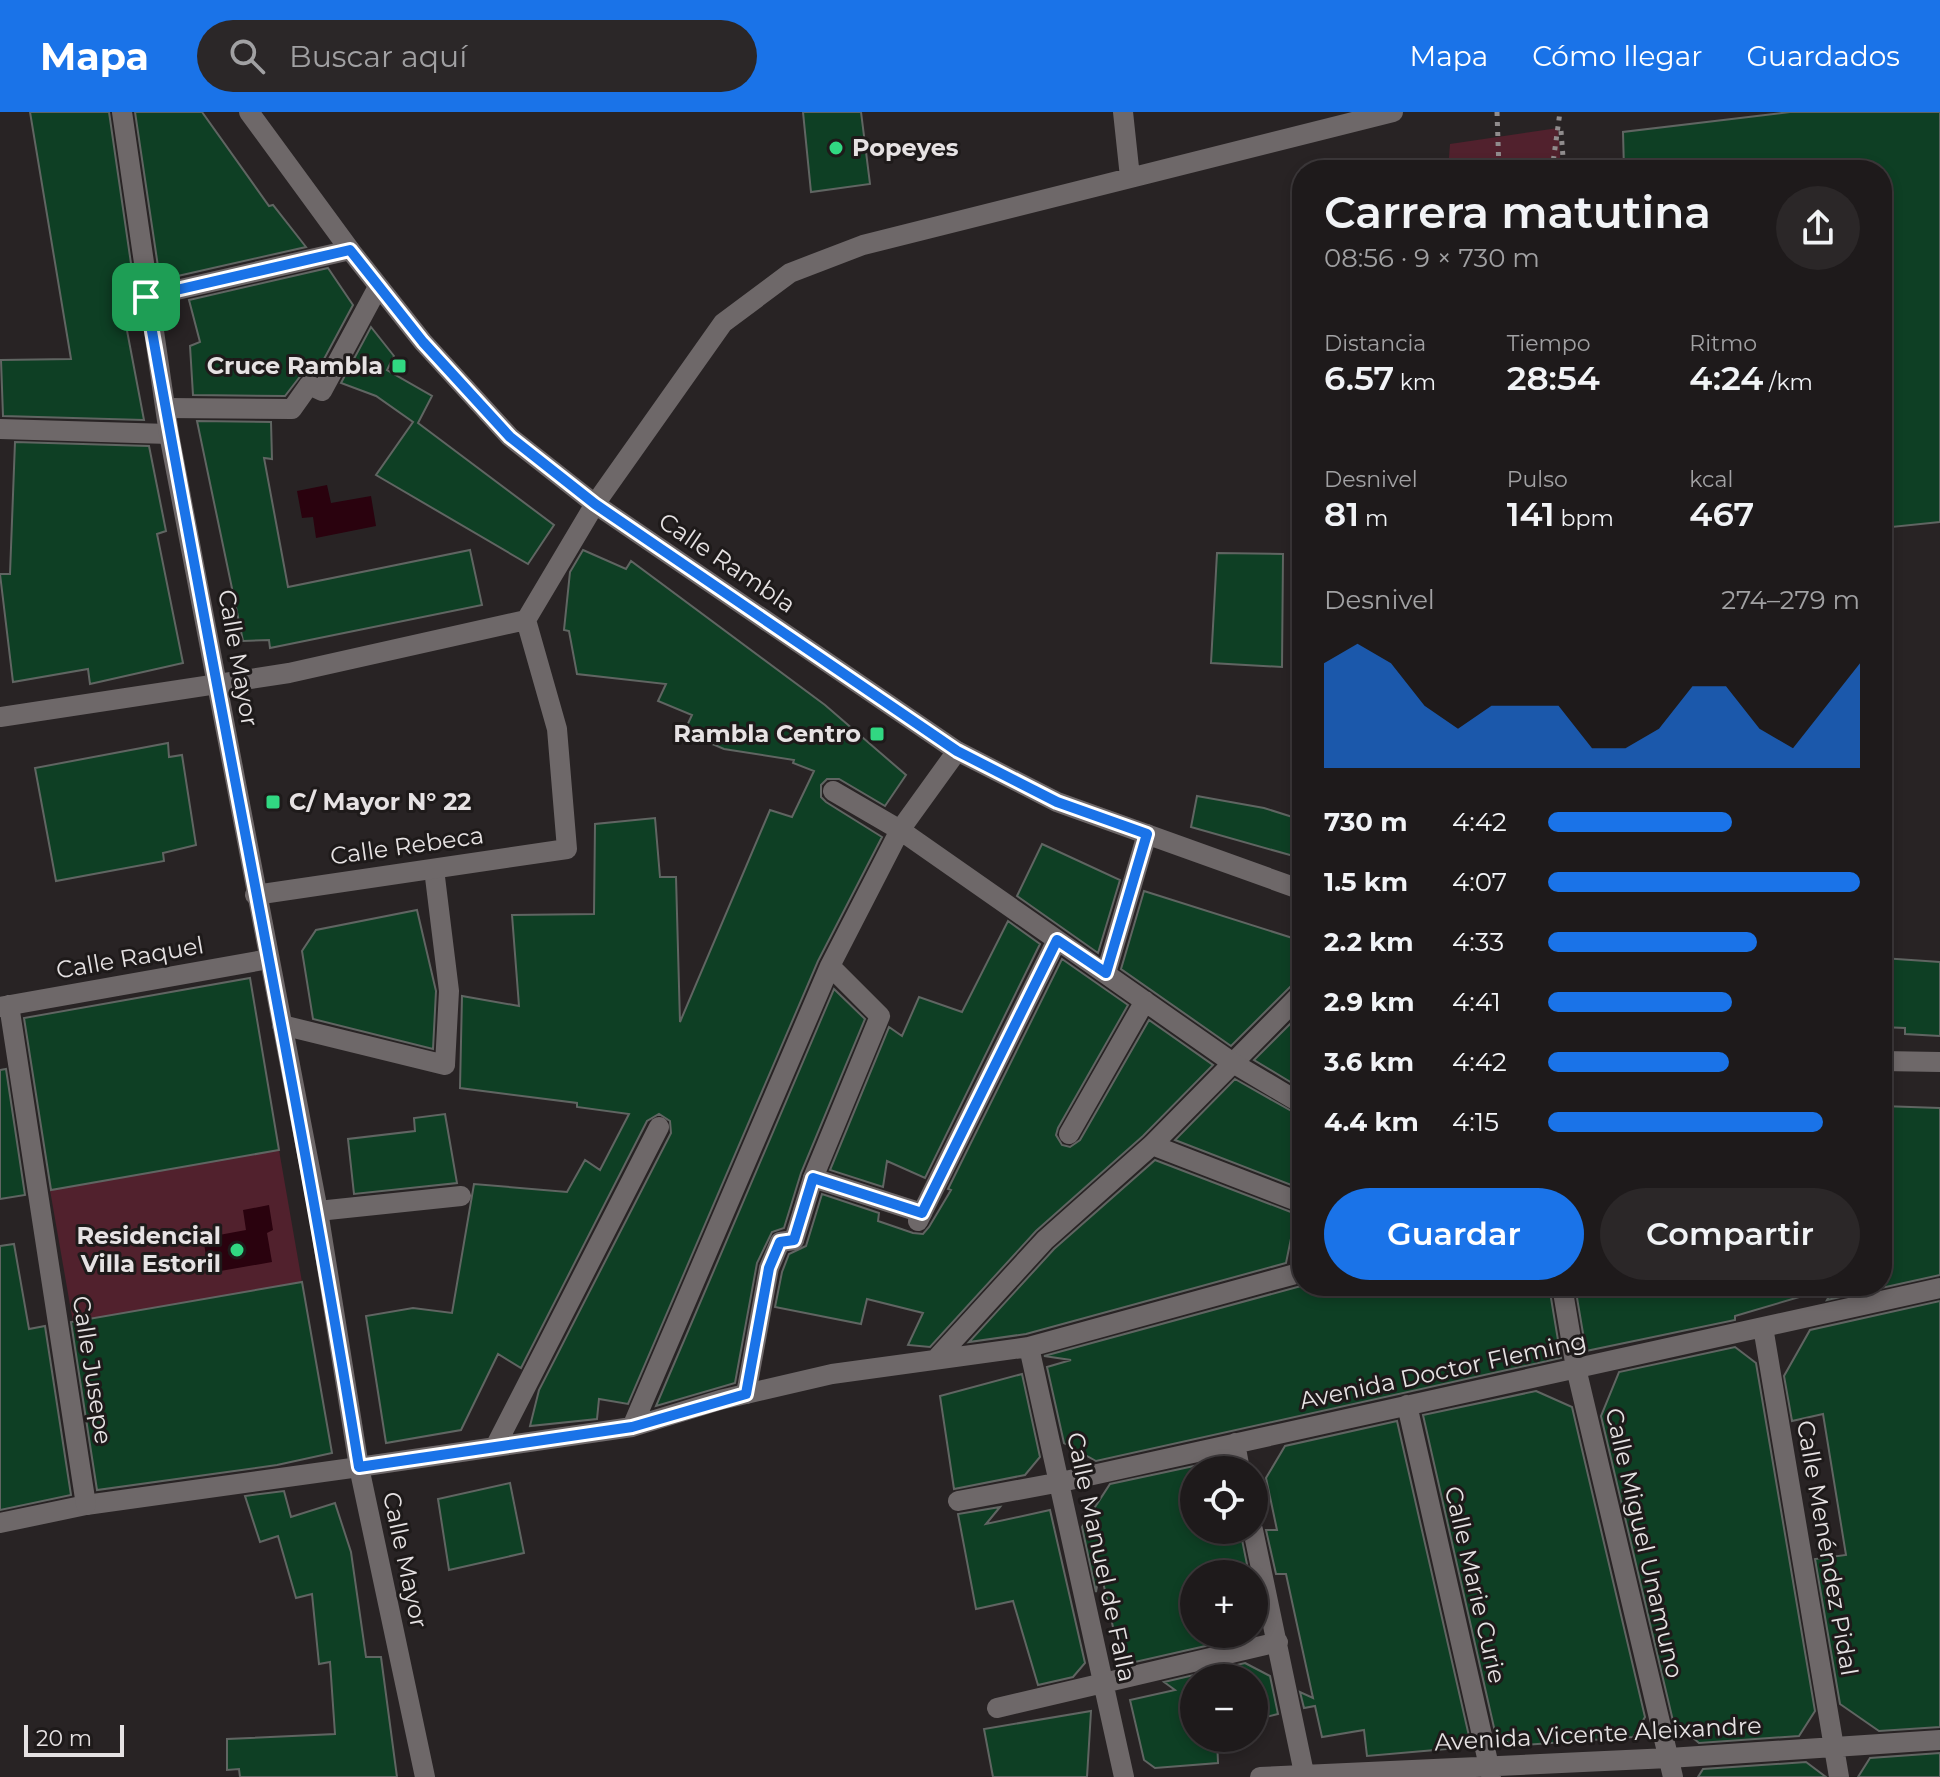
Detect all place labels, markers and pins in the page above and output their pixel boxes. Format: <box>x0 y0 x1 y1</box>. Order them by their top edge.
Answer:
place label: Popeyes <box>852 133 959 162</box>
marker: Popeyes <box>827 139 845 157</box>
pin <box>112 263 180 331</box>
place label: Cruce Rambla <box>207 351 383 380</box>
marker: Cruce Rambla <box>390 357 408 375</box>
place label: Rambla Centro <box>673 719 861 748</box>
marker: Rambla Centro <box>868 725 886 743</box>
place label: C/ Mayor N° 22 <box>289 787 471 816</box>
marker: C/ Mayor N° 22 <box>264 793 282 811</box>
place label: Residencial Villa Estoril <box>76 1221 221 1278</box>
marker: Residencial Villa Estoril <box>228 1241 246 1259</box>

